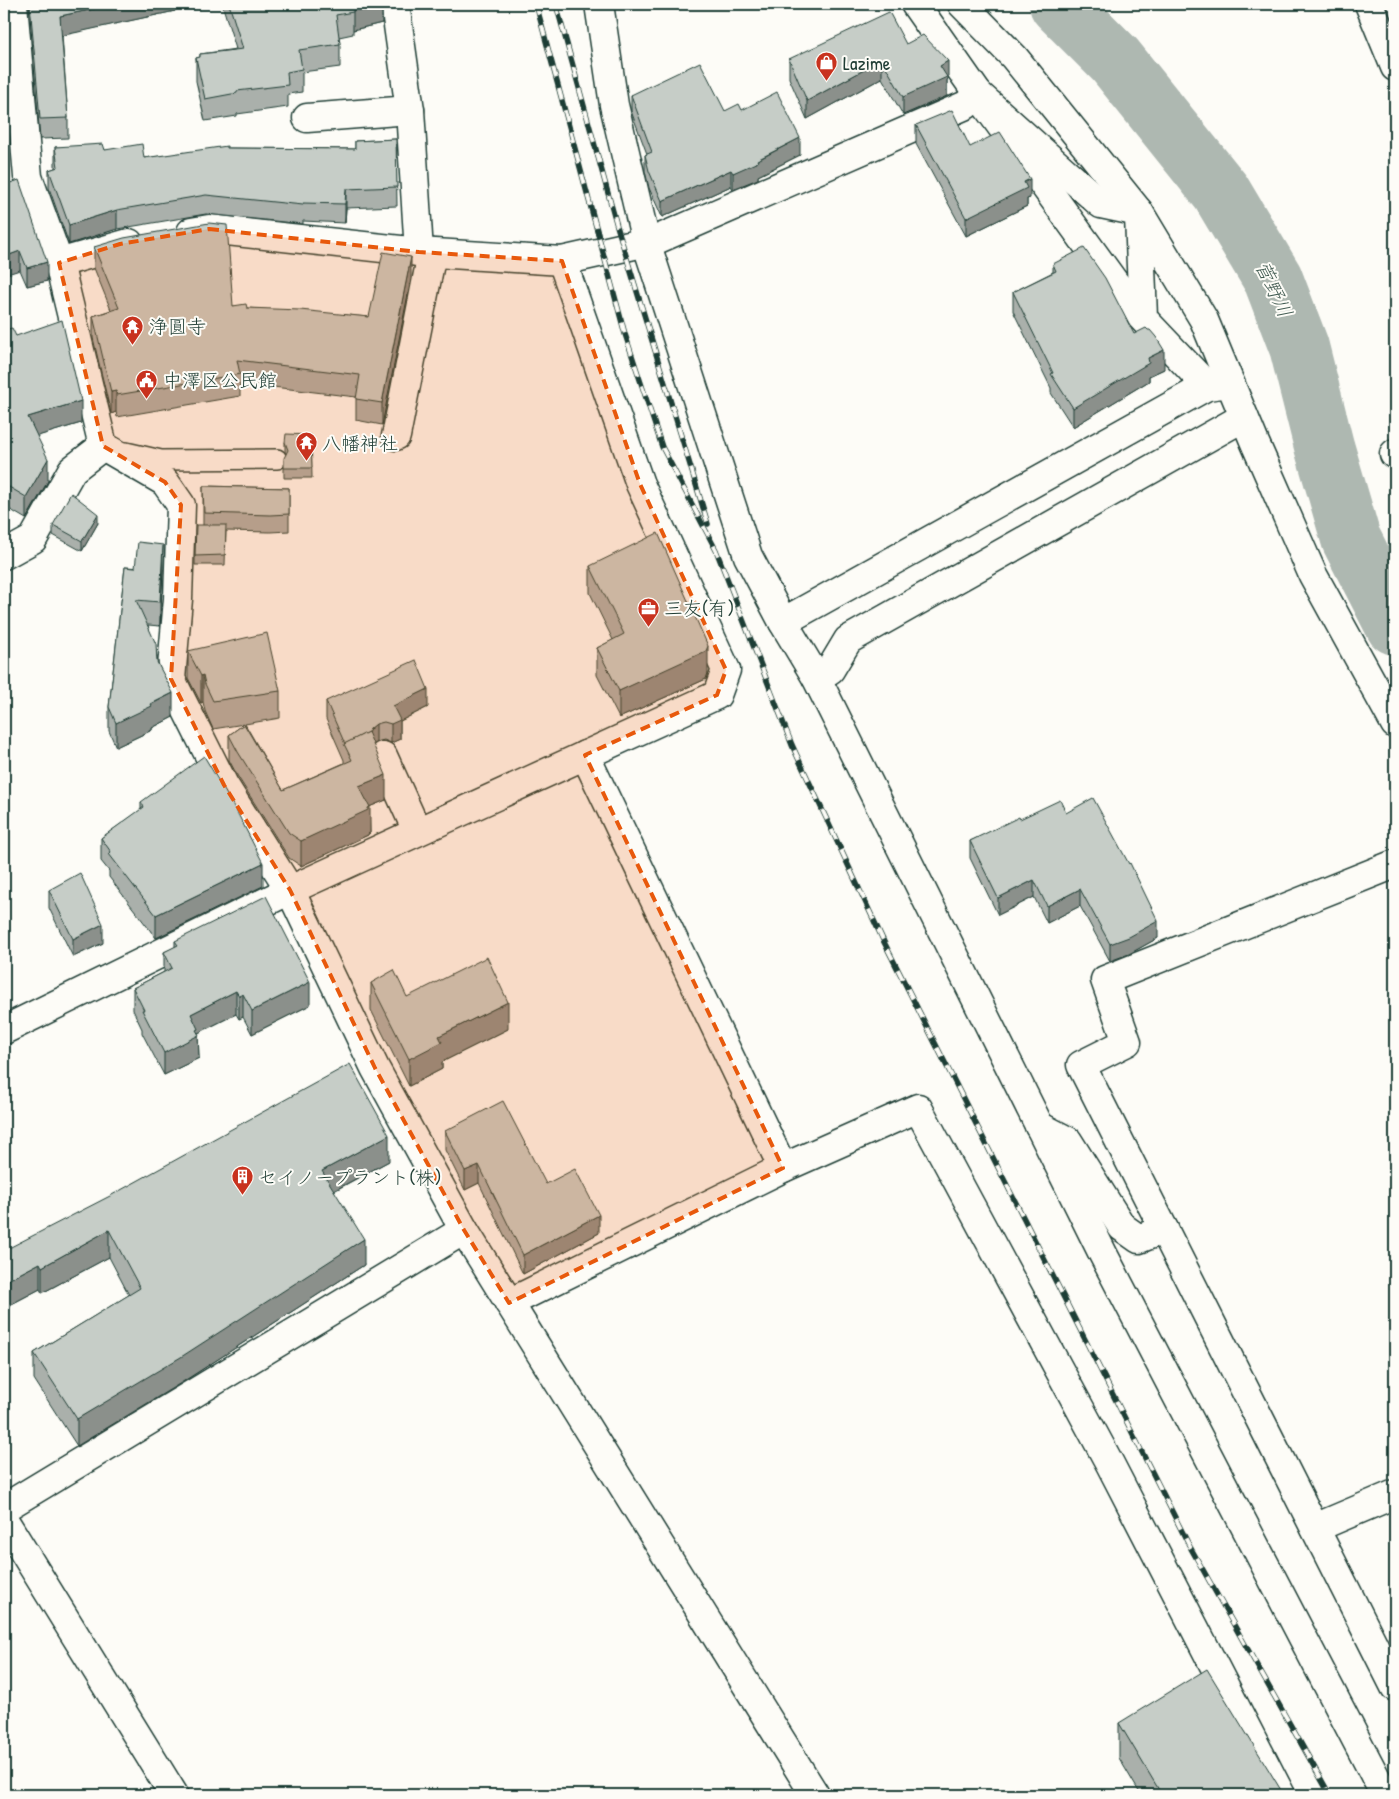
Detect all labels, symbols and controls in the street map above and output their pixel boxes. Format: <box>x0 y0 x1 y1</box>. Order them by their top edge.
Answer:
place label: Lazime <box>843 50 891 76</box>
shop icon: Lazime <box>815 51 839 82</box>
water label: 菅野川 <box>1250 256 1299 322</box>
place label: 浄圓寺 <box>149 313 206 339</box>
temple icon: 浄圓寺 <box>121 314 145 345</box>
place label: 中澤区公民館 <box>163 367 277 393</box>
public building icon: 中澤区公民館 <box>135 368 159 399</box>
place label: 八幡神社 <box>322 430 398 456</box>
temple icon: 八幡神社 <box>294 431 318 462</box>
place label: 三友(有) <box>664 595 734 621</box>
office icon: 三友(有) <box>636 596 660 627</box>
place label: セイノープラント(株) <box>258 1164 442 1190</box>
building icon: セイノープラント(株) <box>230 1165 254 1196</box>

